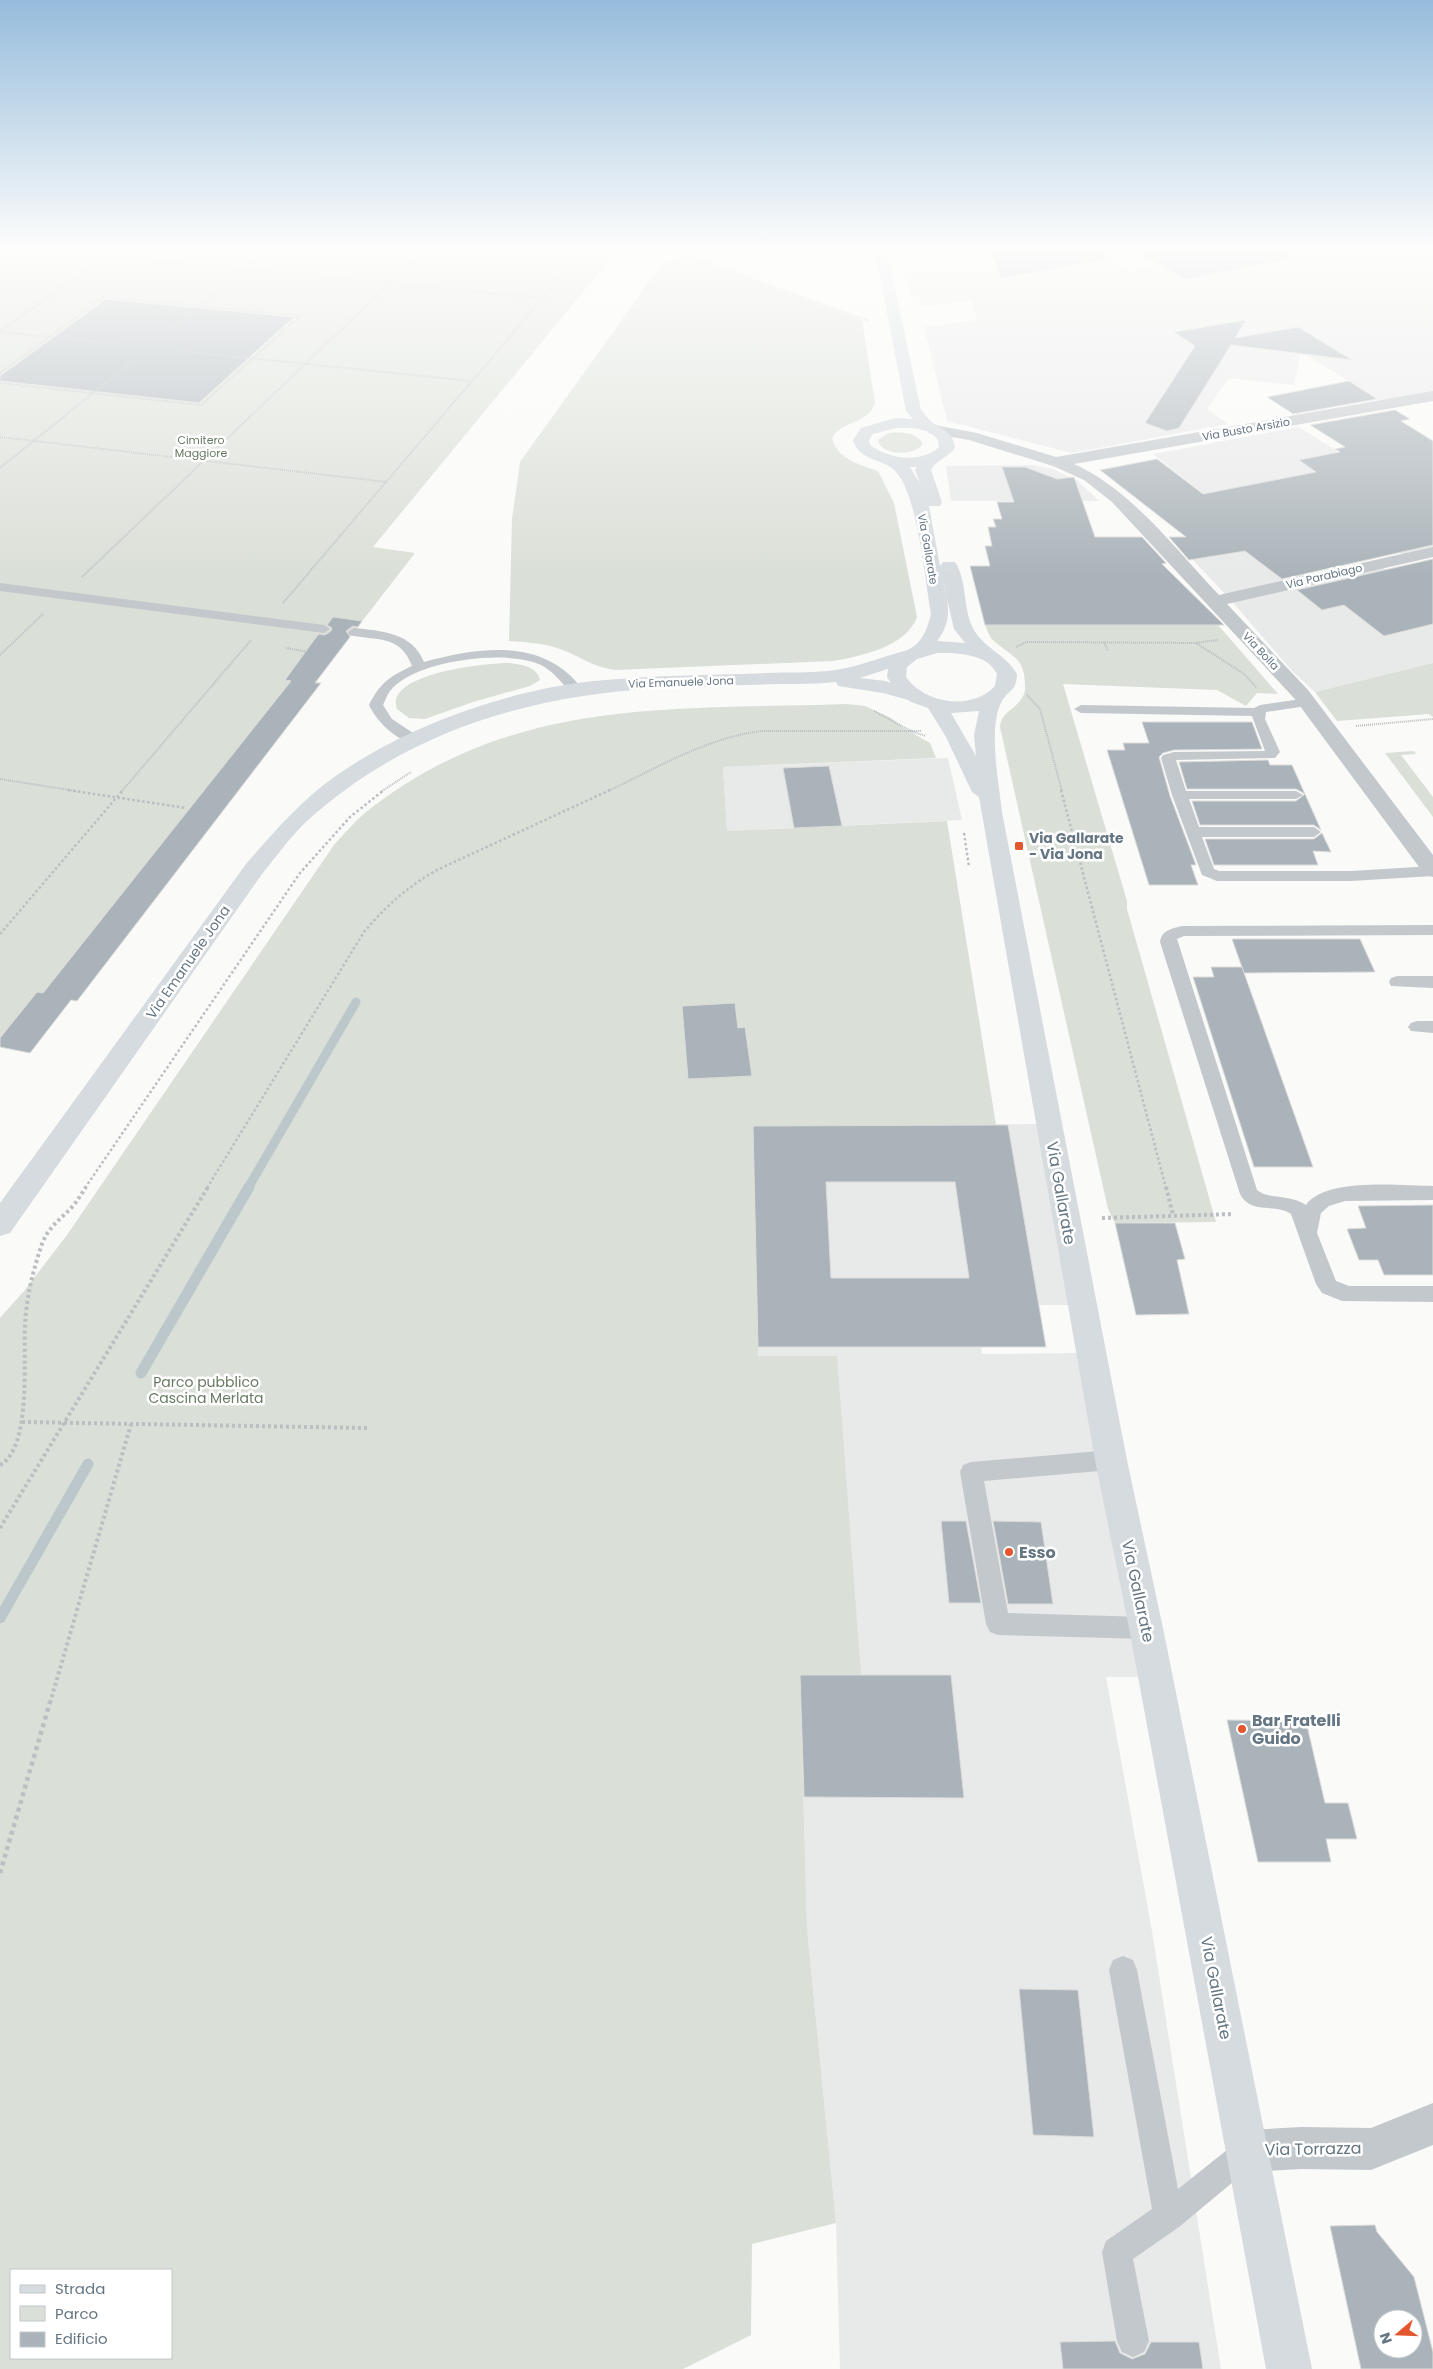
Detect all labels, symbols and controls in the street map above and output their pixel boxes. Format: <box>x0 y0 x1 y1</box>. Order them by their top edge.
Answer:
street label: Via Busto Arsizio <box>1201 413 1291 445</box>
park label: Cimitero Maggiore <box>175 432 227 461</box>
street label: Via Gallarate <box>914 512 942 586</box>
street label: Via Parabiago <box>1284 559 1364 593</box>
street label: Via Bolla <box>1239 628 1283 674</box>
street label: Via Emanuele Jona <box>628 672 734 692</box>
place label: Via Gallarate - Via Jona <box>1029 828 1124 864</box>
marker: Via Gallarate - Via Jona <box>1013 840 1025 852</box>
street label: Via Emanuele Jona <box>141 901 235 1023</box>
street label: Via Gallarate <box>1041 1140 1081 1246</box>
park label: Parco pubblico Cascina Merlata <box>148 1372 264 1408</box>
street label: Via Gallarate <box>1116 1538 1160 1644</box>
place label: Esso <box>1019 1541 1056 1564</box>
marker: Esso <box>1003 1546 1015 1558</box>
place label: Bar Fratelli Guido <box>1252 1709 1341 1750</box>
marker: Bar Fratelli Guido <box>1236 1723 1248 1735</box>
street label: Via Gallarate <box>1195 1935 1237 2041</box>
street label: Via Torrazza <box>1264 2137 1362 2161</box>
legend <box>10 2269 172 2359</box>
text: Strada <box>55 2278 105 2299</box>
text: Parco <box>55 2303 98 2324</box>
north arrow <box>1373 2309 1423 2359</box>
text: Edificio <box>55 2328 108 2349</box>
text: N <box>1375 2330 1397 2346</box>

